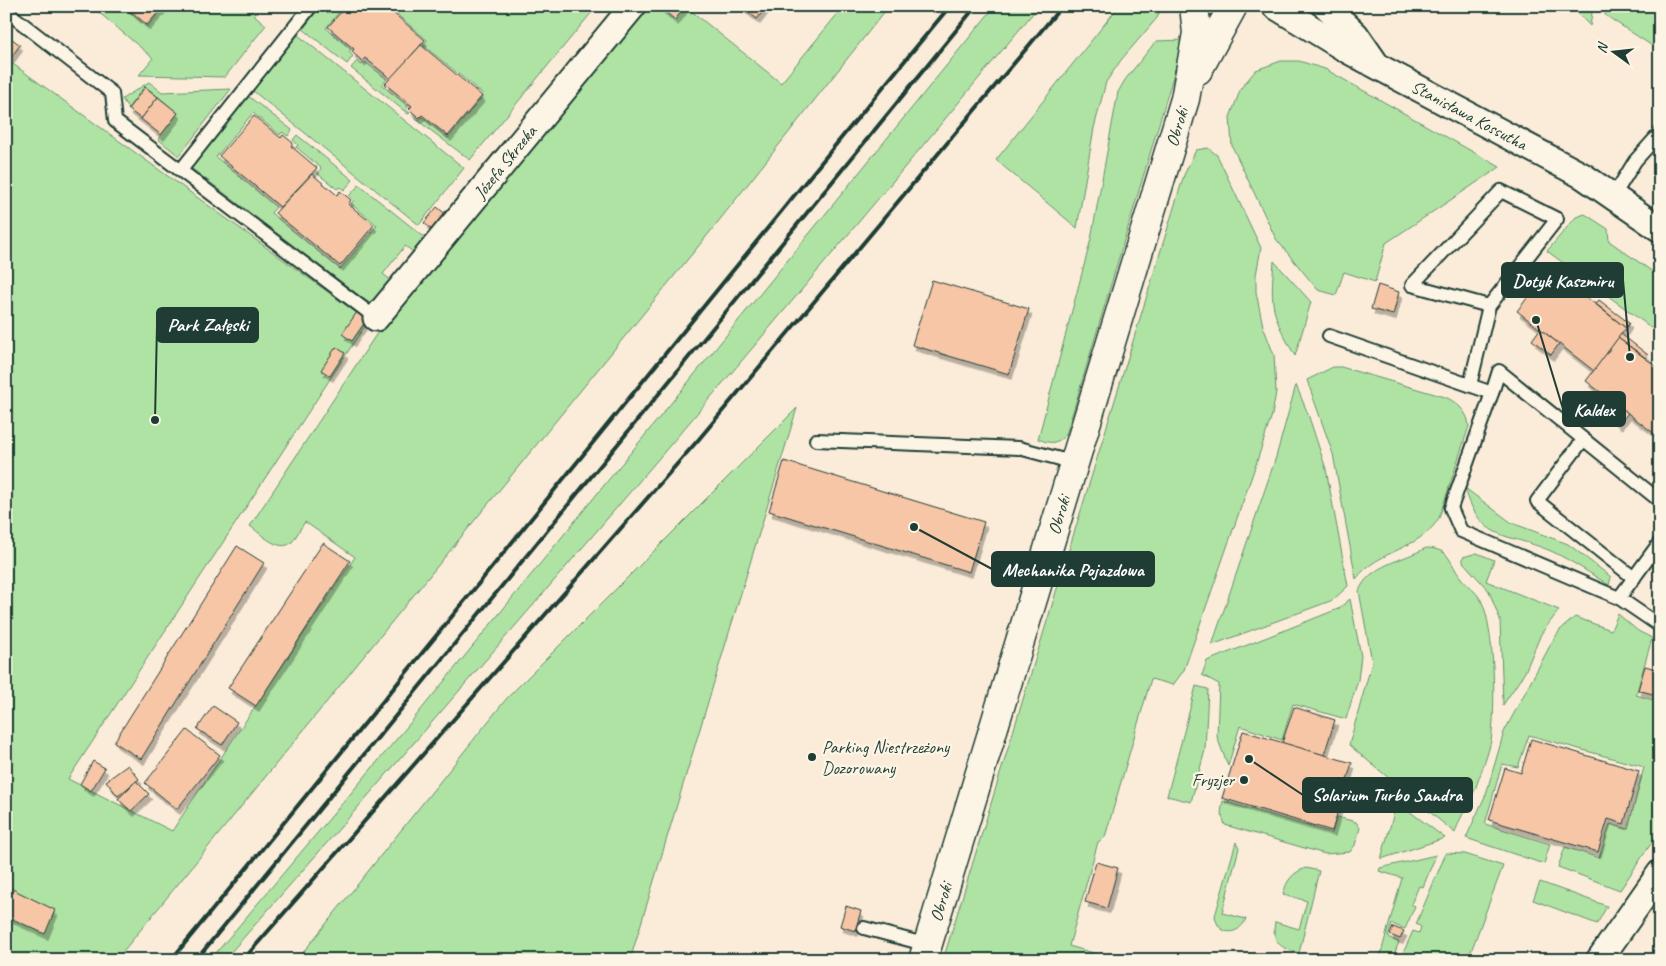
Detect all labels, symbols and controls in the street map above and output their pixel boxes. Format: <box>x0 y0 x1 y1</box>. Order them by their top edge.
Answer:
north arrow <box>1588 28 1638 78</box>
text: N <box>1593 40 1612 55</box>
street label: Stanisława Kossutha <box>1407 75 1532 156</box>
street label: Obroki <box>1161 102 1194 149</box>
street label: Józefa Skrzeka <box>468 120 542 204</box>
callout: Dotyk Kaszmiru <box>1502 263 1623 297</box>
text: Dotyk Kaszmiru <box>1513 269 1615 293</box>
callout: Park Załęski <box>157 308 258 342</box>
text: Park Załęski <box>168 313 251 337</box>
callout: Kaldex <box>1563 392 1625 426</box>
text: Kaldex <box>1573 398 1616 422</box>
street label: Obroki <box>1043 490 1076 537</box>
callout: Mechanika Pojazdowa <box>992 552 1154 586</box>
text: Mechanika Pojazdowa <box>1002 558 1145 582</box>
place label: Parking Niestrzeżony Dozorowany <box>822 736 951 779</box>
marker: Parking Niestrzeżony Dozorowany <box>806 751 818 763</box>
place label: Fryzjer <box>1192 769 1236 791</box>
marker: Fryzjer <box>1238 774 1250 786</box>
callout: Solarium Turbo Sandra <box>1303 778 1472 812</box>
text: Solarium Turbo Sandra <box>1312 783 1463 807</box>
street label: Obroki <box>925 877 958 924</box>

